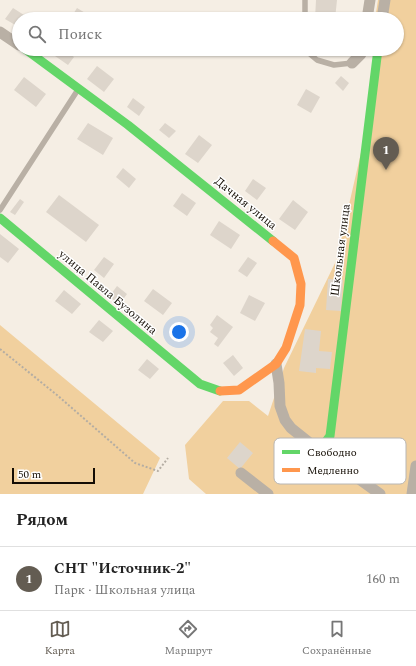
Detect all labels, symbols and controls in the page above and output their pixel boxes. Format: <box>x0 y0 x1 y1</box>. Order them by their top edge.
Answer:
search box <box>12 12 404 56</box>
icon: search <box>26 23 48 45</box>
text: Поиск <box>58 23 102 46</box>
pin: 1 <box>373 137 399 170</box>
street label: Дачная улица <box>210 172 281 235</box>
street label: Школьная улица <box>325 203 356 297</box>
street label: улица Павла Бузолина <box>53 245 161 340</box>
your location <box>169 322 189 342</box>
legend <box>274 438 406 484</box>
text: Свободно <box>307 444 357 461</box>
text: Медленно <box>307 462 359 479</box>
scale bar <box>12 466 95 485</box>
text: 50 m <box>18 466 41 483</box>
text: Рядом <box>16 507 68 533</box>
text: СНТ "Источник-2" <box>54 557 191 580</box>
text: 1 <box>25 569 33 589</box>
text: 160 m <box>366 569 400 589</box>
text: Парк · Школьная улица <box>54 580 195 600</box>
tab: Карта <box>45 618 75 659</box>
tab: Маршрут <box>164 618 212 659</box>
tab: Сохранённые <box>302 618 371 659</box>

